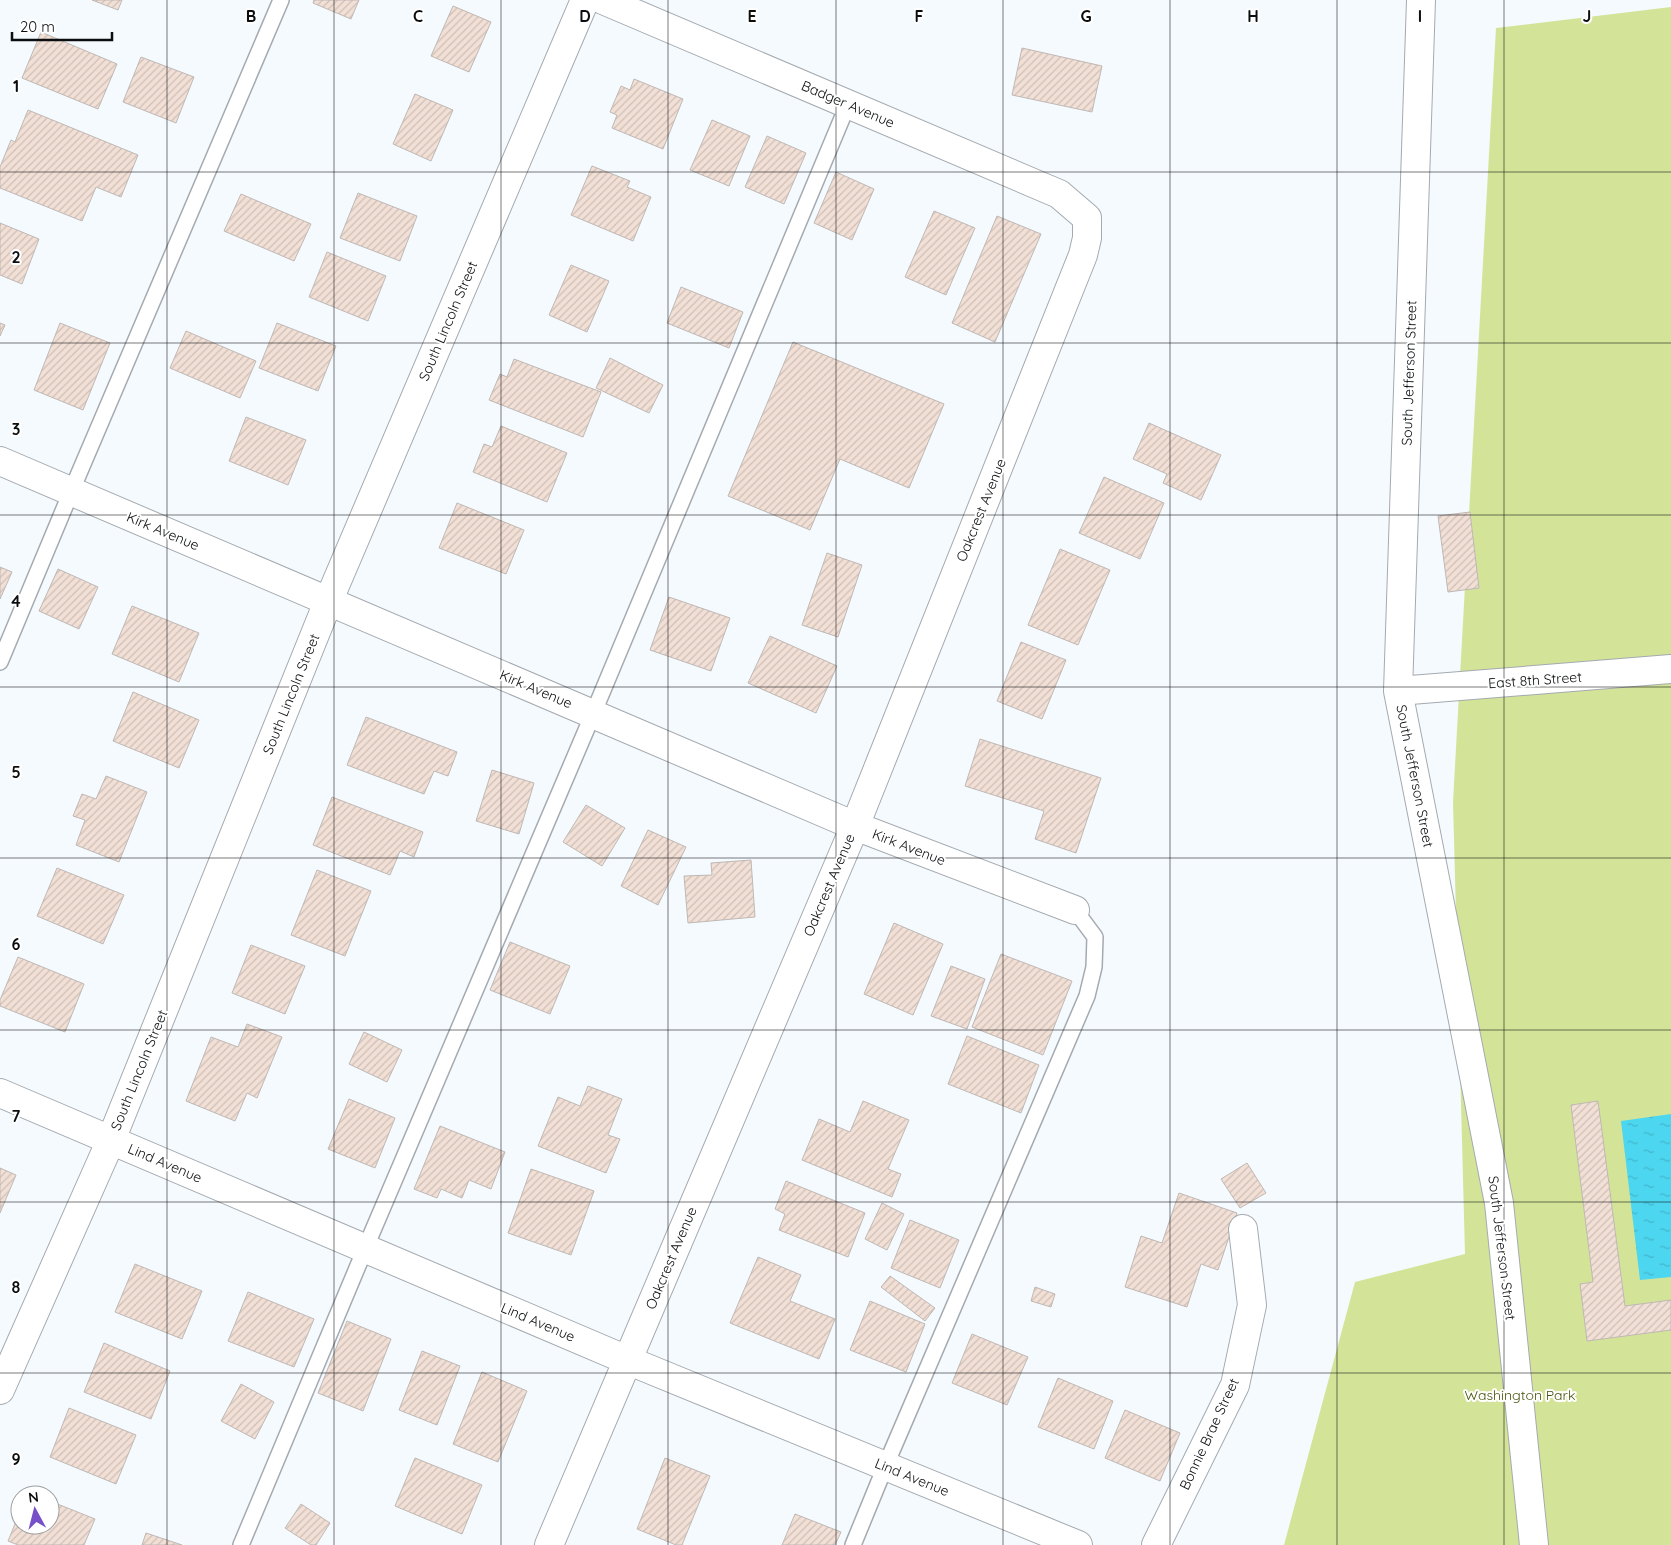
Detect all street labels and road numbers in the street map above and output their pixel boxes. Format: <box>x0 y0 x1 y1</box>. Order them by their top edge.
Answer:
street label: Badger Avenue <box>799 76 897 132</box>
street label: South Lincoln Street <box>415 258 481 384</box>
street label: South Jefferson Street <box>1397 300 1421 446</box>
street label: Oakcrest Avenue <box>952 456 1010 564</box>
street label: Kirk Avenue <box>124 508 202 554</box>
street label: South Lincoln Street <box>259 631 323 757</box>
street label: Kirk Avenue <box>497 666 575 712</box>
street label: East 8th Street <box>1488 668 1583 692</box>
street label: South Jefferson Street <box>1392 703 1438 849</box>
street label: Kirk Avenue <box>870 825 948 869</box>
street label: Oakcrest Avenue <box>799 831 859 939</box>
street label: South Lincoln Street <box>107 1007 171 1133</box>
street label: Lind Avenue <box>125 1139 205 1187</box>
street label: South Jefferson Street <box>1484 1175 1520 1321</box>
street label: Oakcrest Avenue <box>641 1204 701 1312</box>
street label: Lind Avenue <box>498 1298 578 1346</box>
street label: Bonnie Brae Street <box>1175 1375 1243 1493</box>
street label: Lind Avenue <box>872 1454 952 1500</box>

